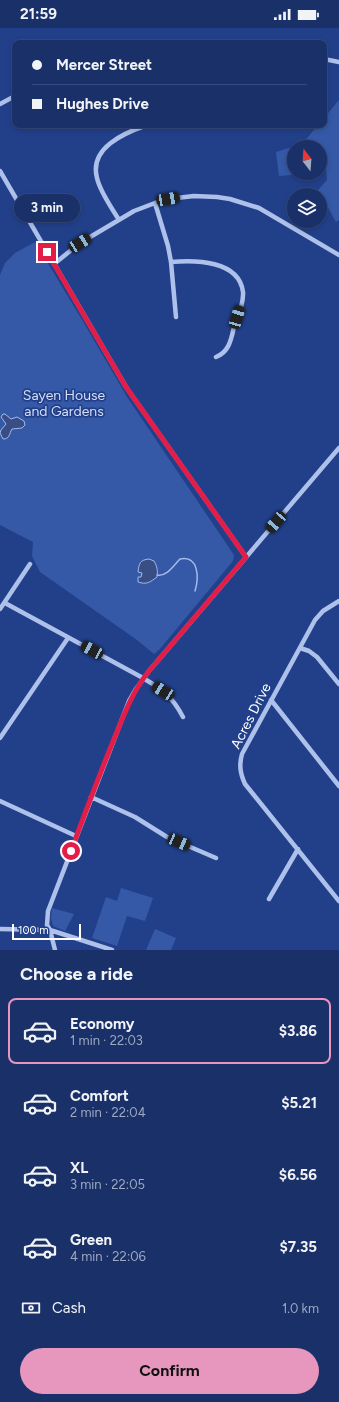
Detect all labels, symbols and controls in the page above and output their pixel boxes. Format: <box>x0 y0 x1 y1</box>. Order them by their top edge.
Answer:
text: 21:59 <box>20 5 57 23</box>
text: Mercer Street <box>56 56 152 74</box>
text: Hughes Drive <box>56 95 149 113</box>
north arrow <box>287 140 327 180</box>
map controls <box>287 140 327 228</box>
button: layers <box>287 188 327 228</box>
car <box>155 191 181 207</box>
callout: 3 min <box>14 194 80 222</box>
text: 3 min <box>31 200 63 215</box>
car <box>67 232 93 254</box>
route end <box>38 243 56 261</box>
car <box>228 304 246 330</box>
park label: Sayen House and Gardens <box>23 387 106 420</box>
car <box>264 509 288 535</box>
car <box>79 639 105 661</box>
car <box>150 680 176 702</box>
street label: Acres Drive <box>227 680 275 752</box>
car <box>166 832 192 852</box>
route start <box>62 842 80 860</box>
scale bar <box>12 922 81 941</box>
text: 100 m <box>18 924 49 937</box>
text: Choose a ride <box>20 963 133 985</box>
icon: car <box>22 1013 58 1049</box>
text: Economy <box>70 1015 135 1033</box>
text: $3.86 <box>279 1022 317 1040</box>
text: 1 min · 22:03 <box>70 1033 143 1048</box>
icon: car <box>22 1085 58 1121</box>
text: Comfort <box>70 1087 129 1105</box>
text: $5.21 <box>281 1094 317 1112</box>
text: 2 min · 22:04 <box>70 1105 146 1120</box>
icon: car <box>22 1157 58 1193</box>
text: XL <box>70 1159 88 1177</box>
text: $6.56 <box>279 1166 317 1184</box>
text: 3 min · 22:05 <box>70 1177 145 1192</box>
icon: car <box>22 1229 58 1265</box>
text: Green <box>70 1231 112 1249</box>
text: $7.35 <box>280 1238 317 1256</box>
text: 4 min · 22:06 <box>70 1249 146 1264</box>
icon: cash <box>20 1297 42 1319</box>
text: Cash <box>52 1299 86 1317</box>
text: 1.0 km <box>282 1301 319 1316</box>
button: Confirm <box>20 1348 319 1394</box>

